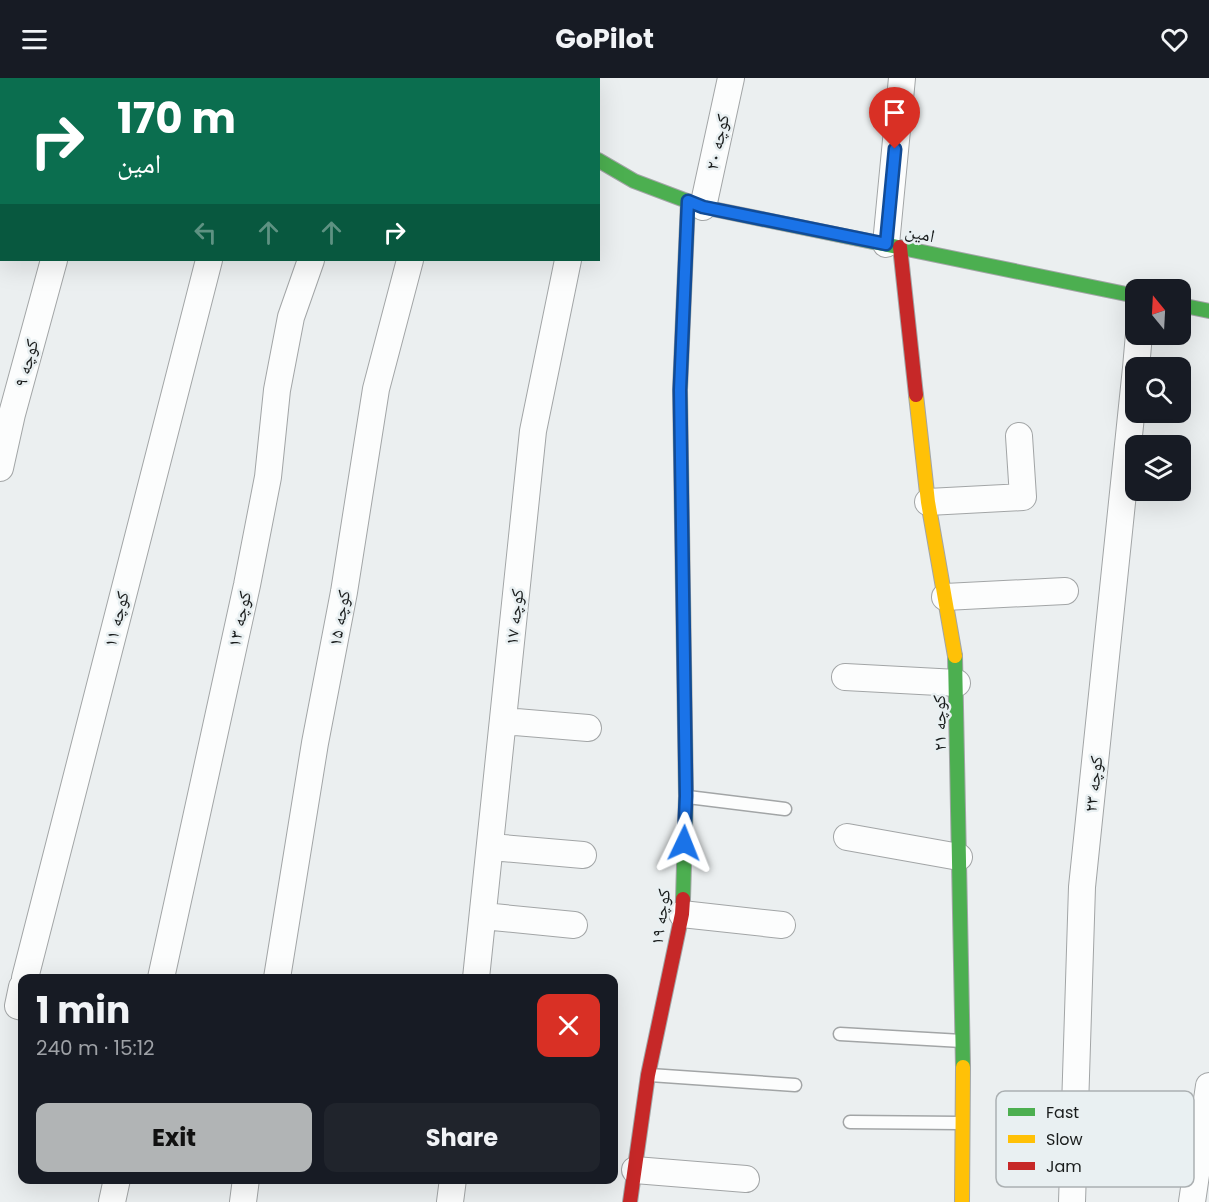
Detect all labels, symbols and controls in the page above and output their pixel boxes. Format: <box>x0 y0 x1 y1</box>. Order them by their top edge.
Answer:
text: GoPilot <box>555 20 654 57</box>
icon: menu <box>18 23 51 56</box>
icon: heart <box>1158 23 1191 56</box>
pin <box>869 87 920 149</box>
text: 170 m <box>117 89 236 148</box>
icon: arrive <box>878 96 911 129</box>
icon: right <box>18 102 96 180</box>
street label: کوچه ۲۰ <box>699 111 735 172</box>
text: امین <box>117 145 161 182</box>
icon: left <box>189 216 222 249</box>
icon: ahead <box>252 216 285 249</box>
icon: ahead <box>315 216 348 249</box>
icon: right <box>378 216 411 249</box>
street label: امین <box>903 218 937 248</box>
north arrow <box>1125 279 1191 345</box>
map controls <box>1125 279 1191 501</box>
street label: کوچه ۹ <box>8 336 44 390</box>
button: search <box>1125 357 1191 423</box>
button: layers <box>1125 435 1191 501</box>
street label: کوچه ۱۷ <box>499 587 529 646</box>
street label: کوچه ۱۱ <box>97 588 135 649</box>
street label: کوچه ۱۳ <box>221 588 257 649</box>
street label: کوچه ۱۵ <box>322 588 356 648</box>
street label: کوچه ۲۱ <box>926 694 952 751</box>
street label: کوچه ۲۳ <box>1078 754 1108 813</box>
position arrow <box>652 811 716 875</box>
street label: کوچه ۱۹ <box>644 887 676 947</box>
text: 1 min <box>36 985 130 1036</box>
button: close <box>537 994 600 1057</box>
text: 240 m · 15:12 <box>36 1034 155 1062</box>
legend <box>996 1091 1194 1187</box>
text: Fast <box>1046 1101 1079 1124</box>
button: Exit <box>36 1103 312 1172</box>
button: Share <box>324 1103 600 1172</box>
text: Slow <box>1046 1128 1083 1151</box>
text: Jam <box>1046 1155 1082 1178</box>

